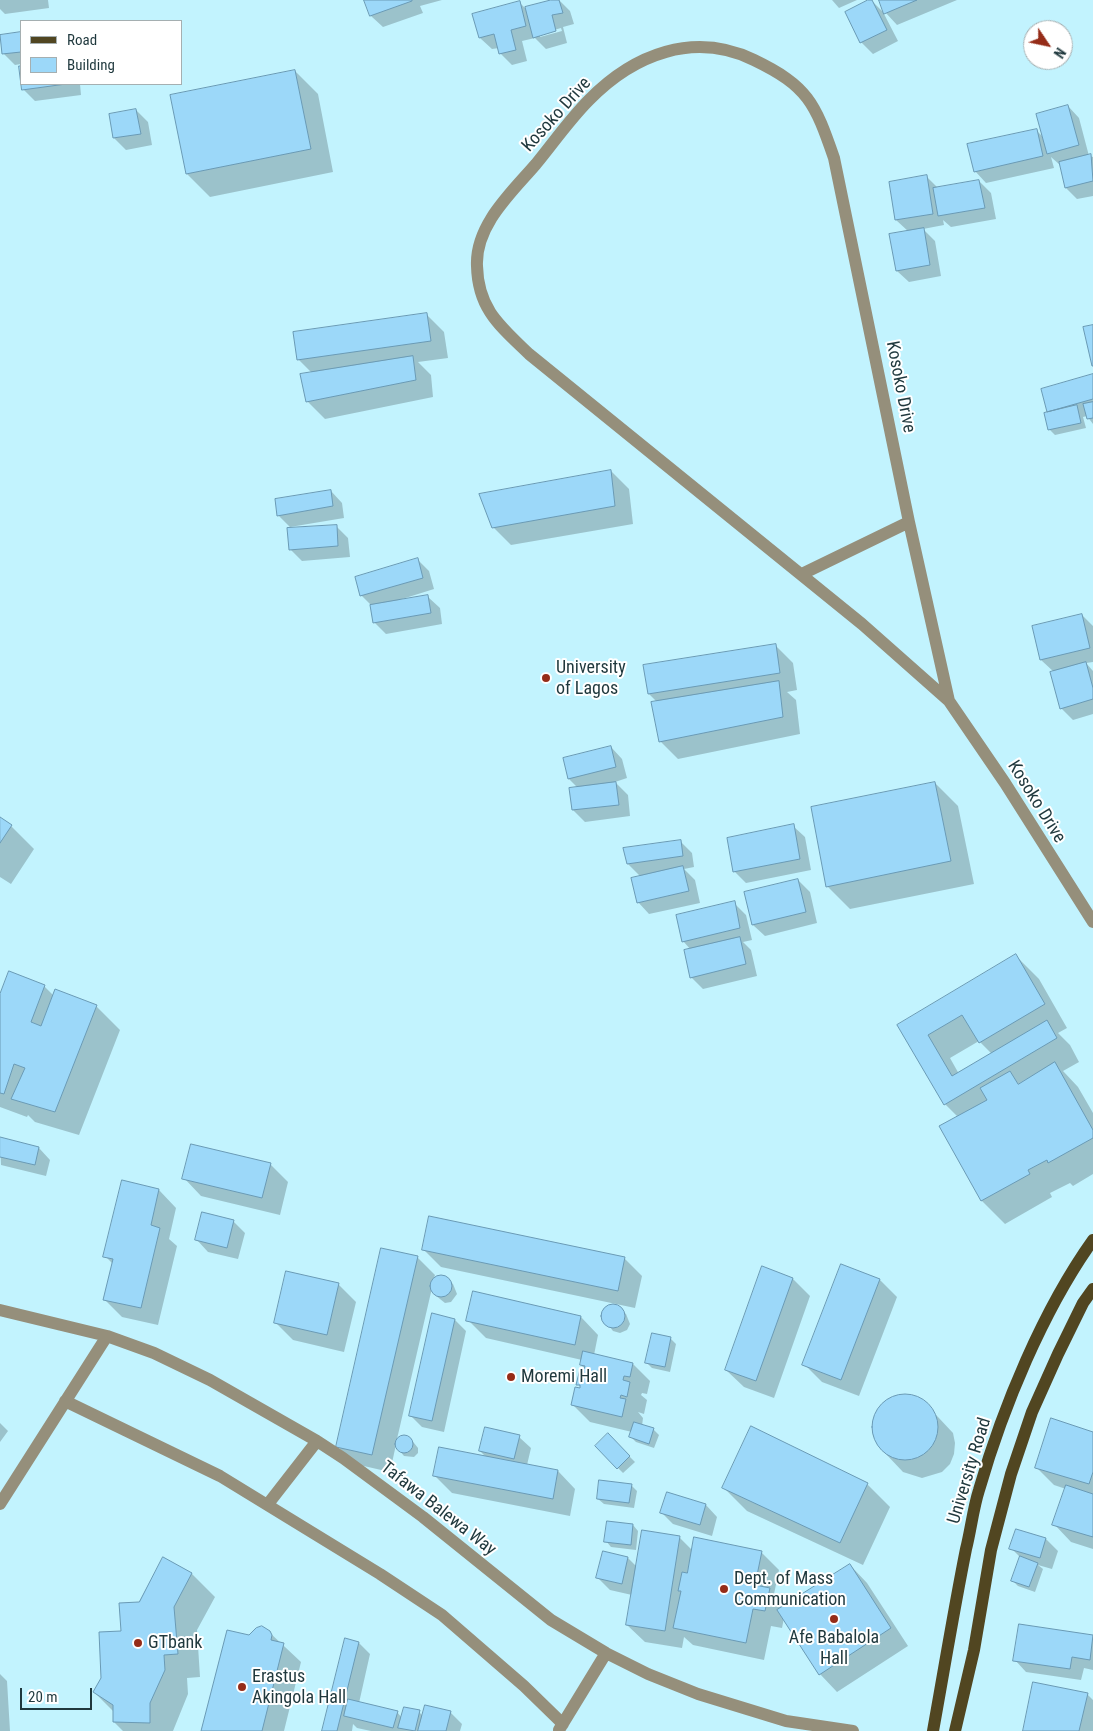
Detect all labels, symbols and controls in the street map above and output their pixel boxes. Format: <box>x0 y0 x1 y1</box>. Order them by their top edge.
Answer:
legend <box>20 20 182 85</box>
north arrow <box>1023 20 1073 70</box>
text: Road <box>67 31 97 49</box>
text: N <box>1051 45 1069 61</box>
text: Building <box>67 56 115 74</box>
street label: Kosoko Drive <box>518 73 596 157</box>
street label: Kosoko Drive <box>881 339 919 435</box>
place label: University of Lagos <box>556 657 626 700</box>
marker: University of Lagos <box>540 672 552 684</box>
street label: Kosoko Drive <box>1002 757 1070 847</box>
place label: Moremi Hall <box>521 1366 607 1388</box>
marker: Moremi Hall <box>505 1371 517 1383</box>
street label: University Road <box>944 1415 996 1527</box>
street label: Tafawa Balewa Way <box>376 1457 500 1561</box>
place label: Dept. of Mass Communication <box>734 1568 846 1610</box>
marker: Dept. of Mass Communication <box>718 1583 730 1595</box>
marker: Afe Babalola Hall <box>828 1613 840 1625</box>
place label: Afe Babalola Hall <box>789 1627 879 1670</box>
place label: GTbank <box>148 1632 202 1654</box>
marker: GTbank <box>132 1637 144 1649</box>
place label: Erastus Akingola Hall <box>252 1666 346 1708</box>
scale bar <box>22 1678 95 1710</box>
marker: Erastus Akingola Hall <box>236 1681 248 1693</box>
text: 20 m <box>28 1688 58 1706</box>

